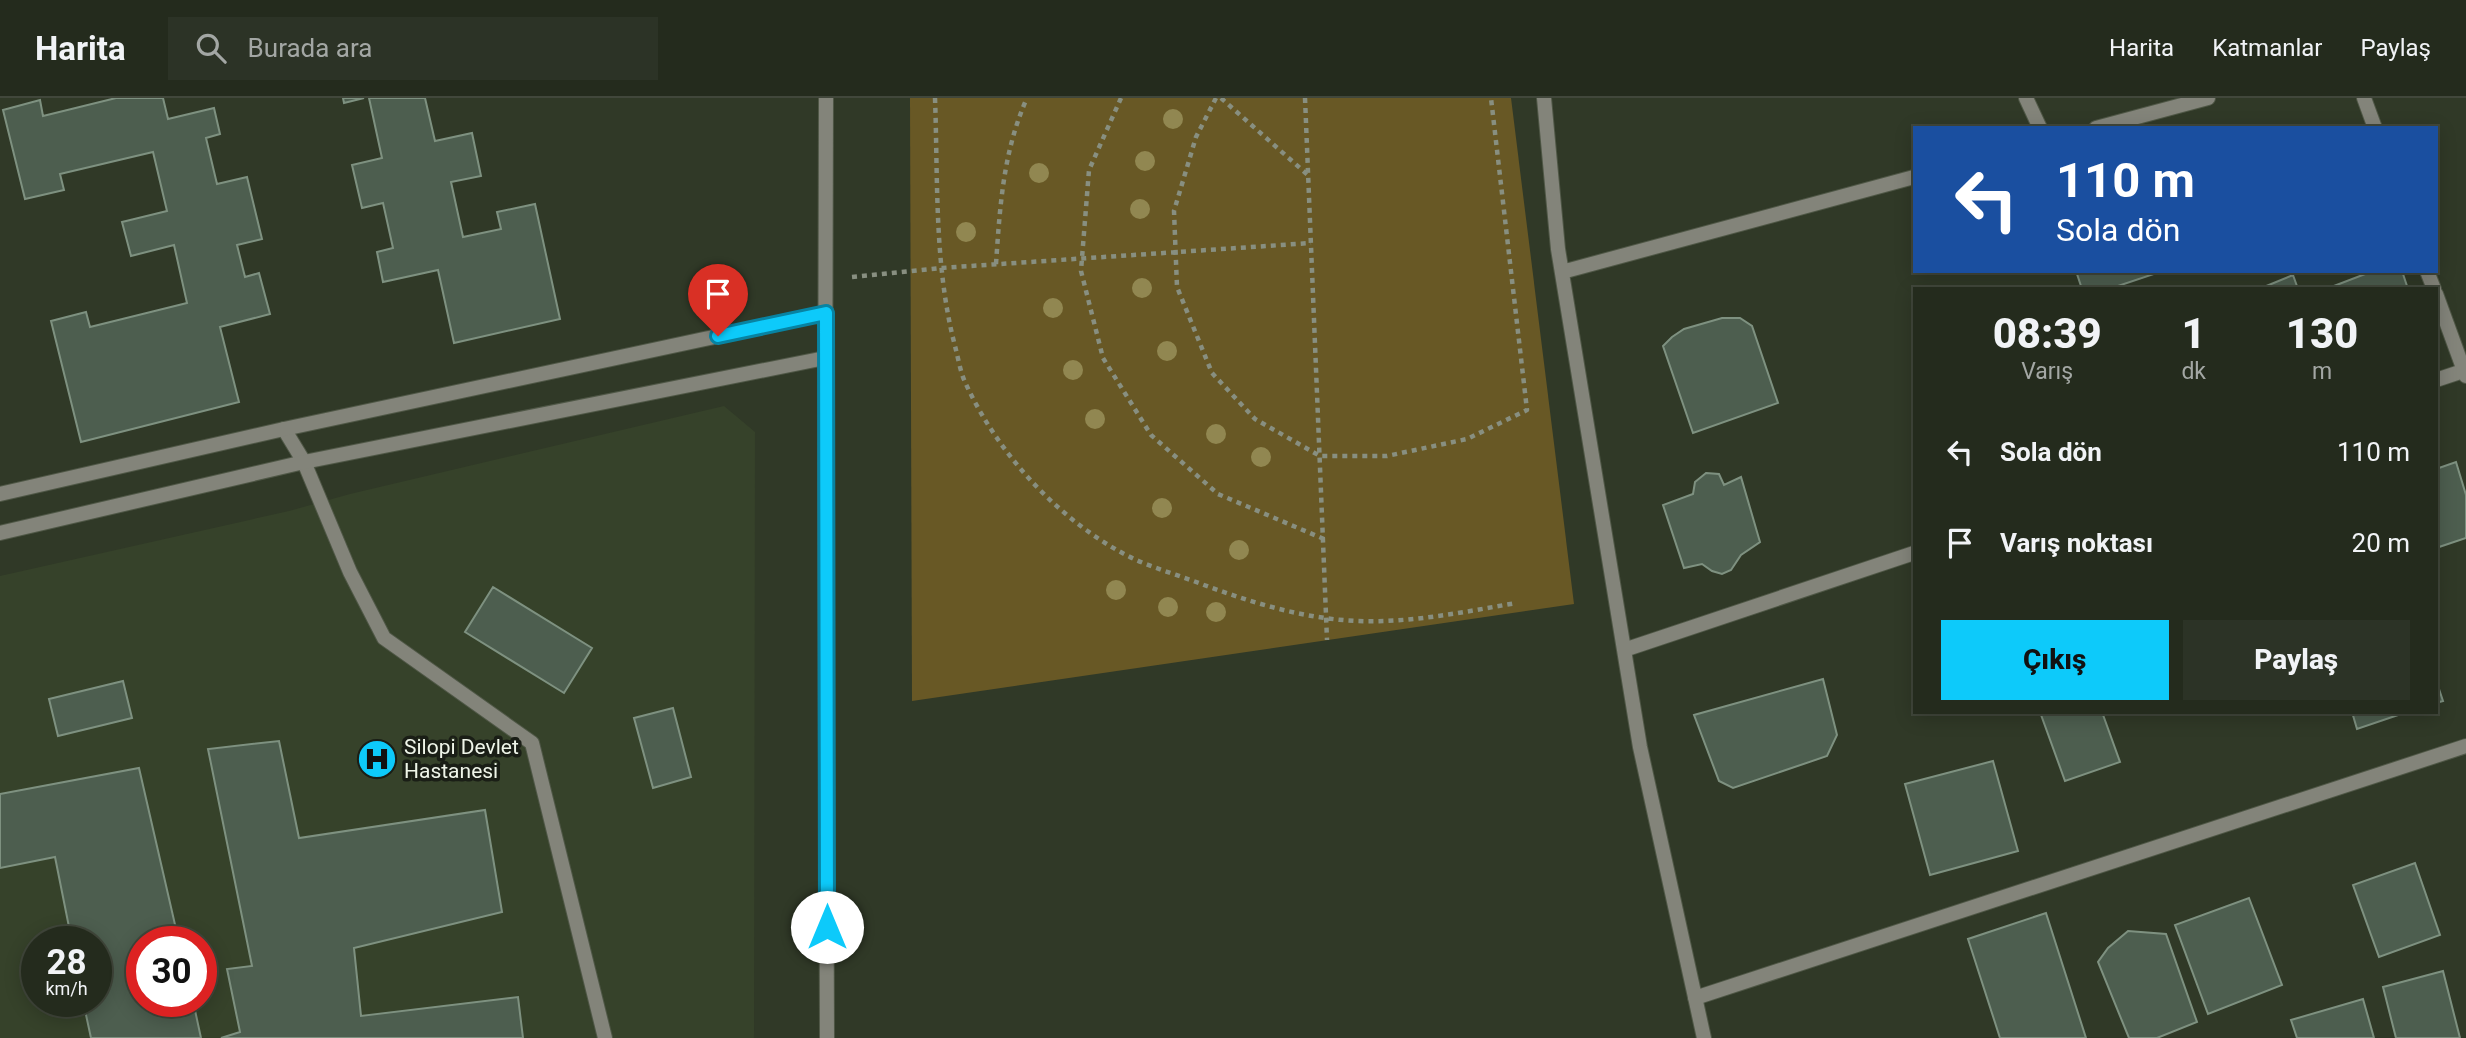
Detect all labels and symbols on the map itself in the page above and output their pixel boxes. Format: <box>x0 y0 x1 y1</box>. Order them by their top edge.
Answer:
pin <box>688 264 748 336</box>
place label: Silopi Devlet Hastanesi <box>404 735 519 783</box>
hospital icon: Silopi Devlet Hastanesi <box>356 738 398 780</box>
position arrow <box>790 890 864 964</box>
speed limit sign: 30 <box>126 926 217 1017</box>

